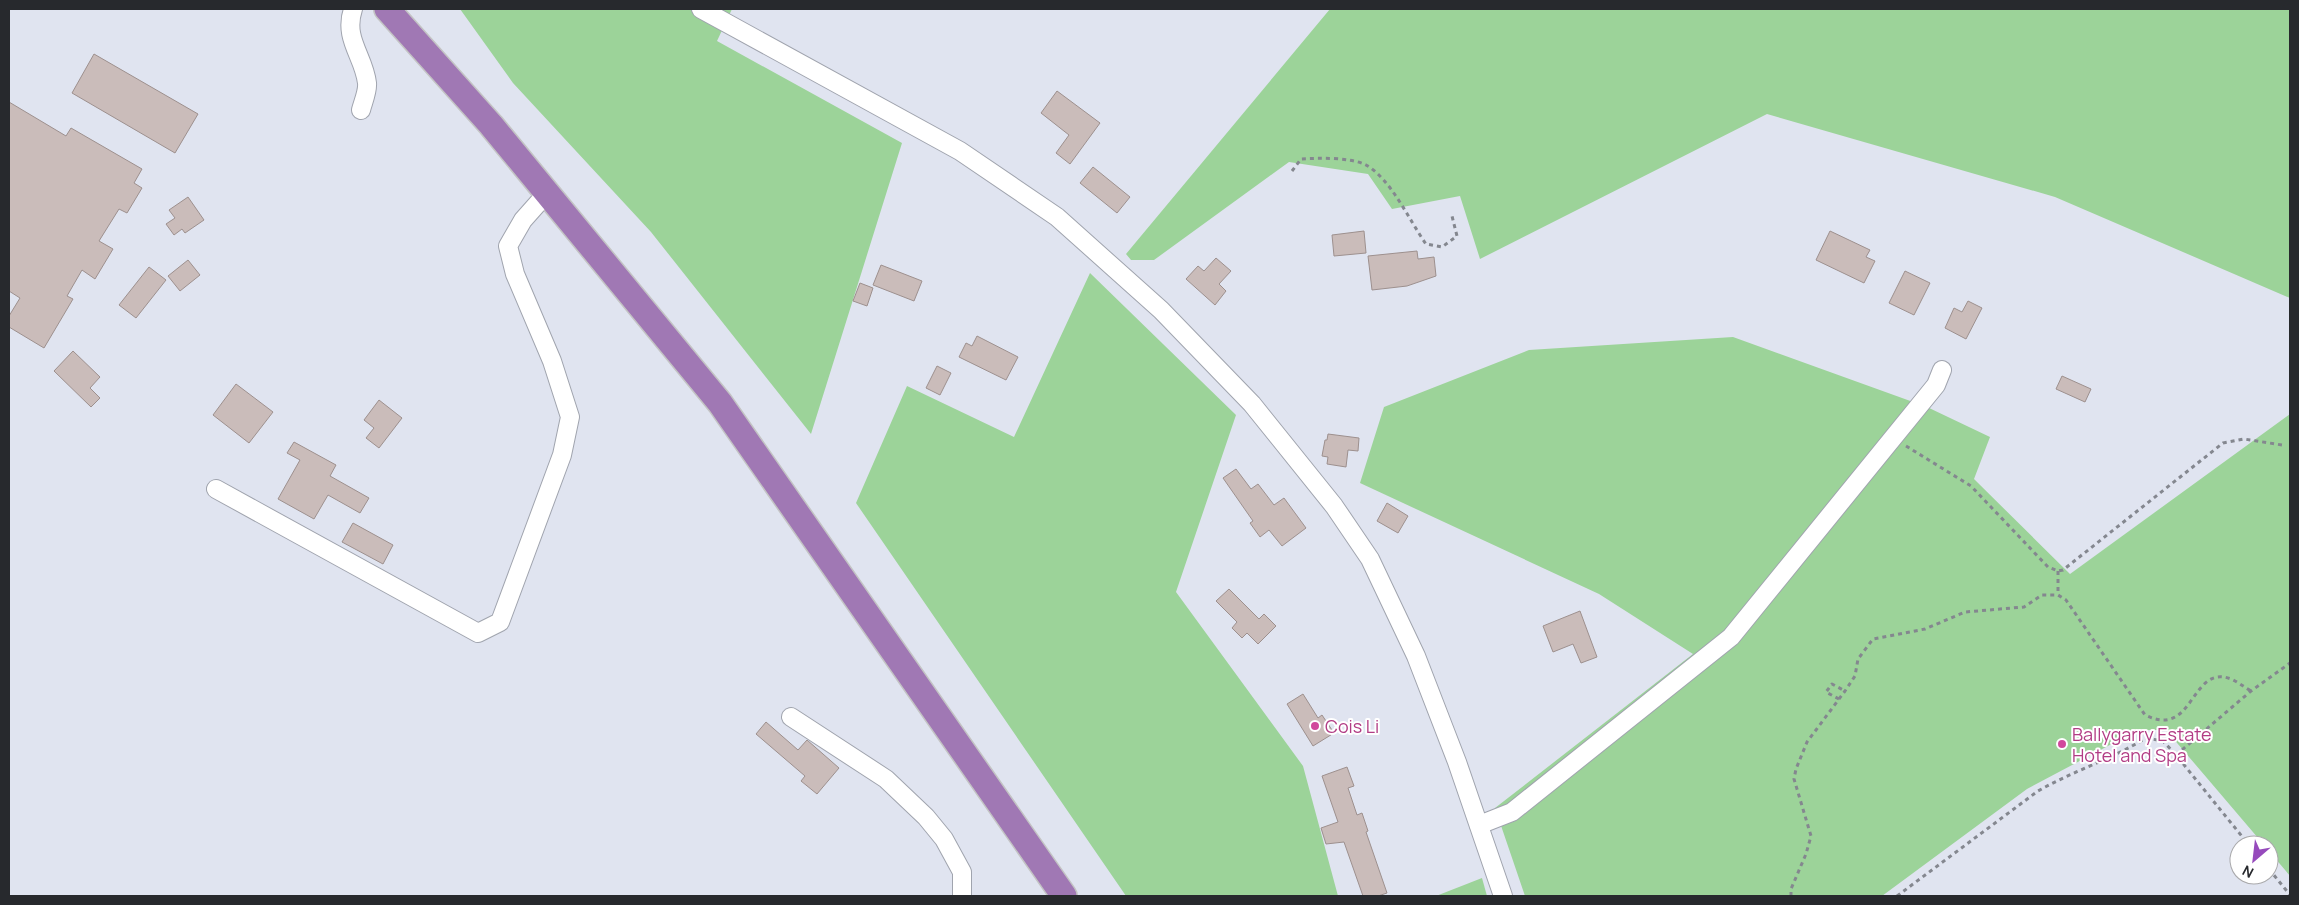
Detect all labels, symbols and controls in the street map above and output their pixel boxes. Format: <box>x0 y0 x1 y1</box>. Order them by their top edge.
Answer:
place label: Cois Li <box>1325 714 1379 738</box>
marker: Cois Li <box>1309 720 1321 732</box>
place label: Ballygarry Estate Hotel and Spa <box>2072 722 2212 767</box>
marker: Ballygarry Estate Hotel and Spa <box>2056 738 2068 750</box>
north arrow <box>2229 835 2279 885</box>
text: N <box>2239 861 2257 883</box>

